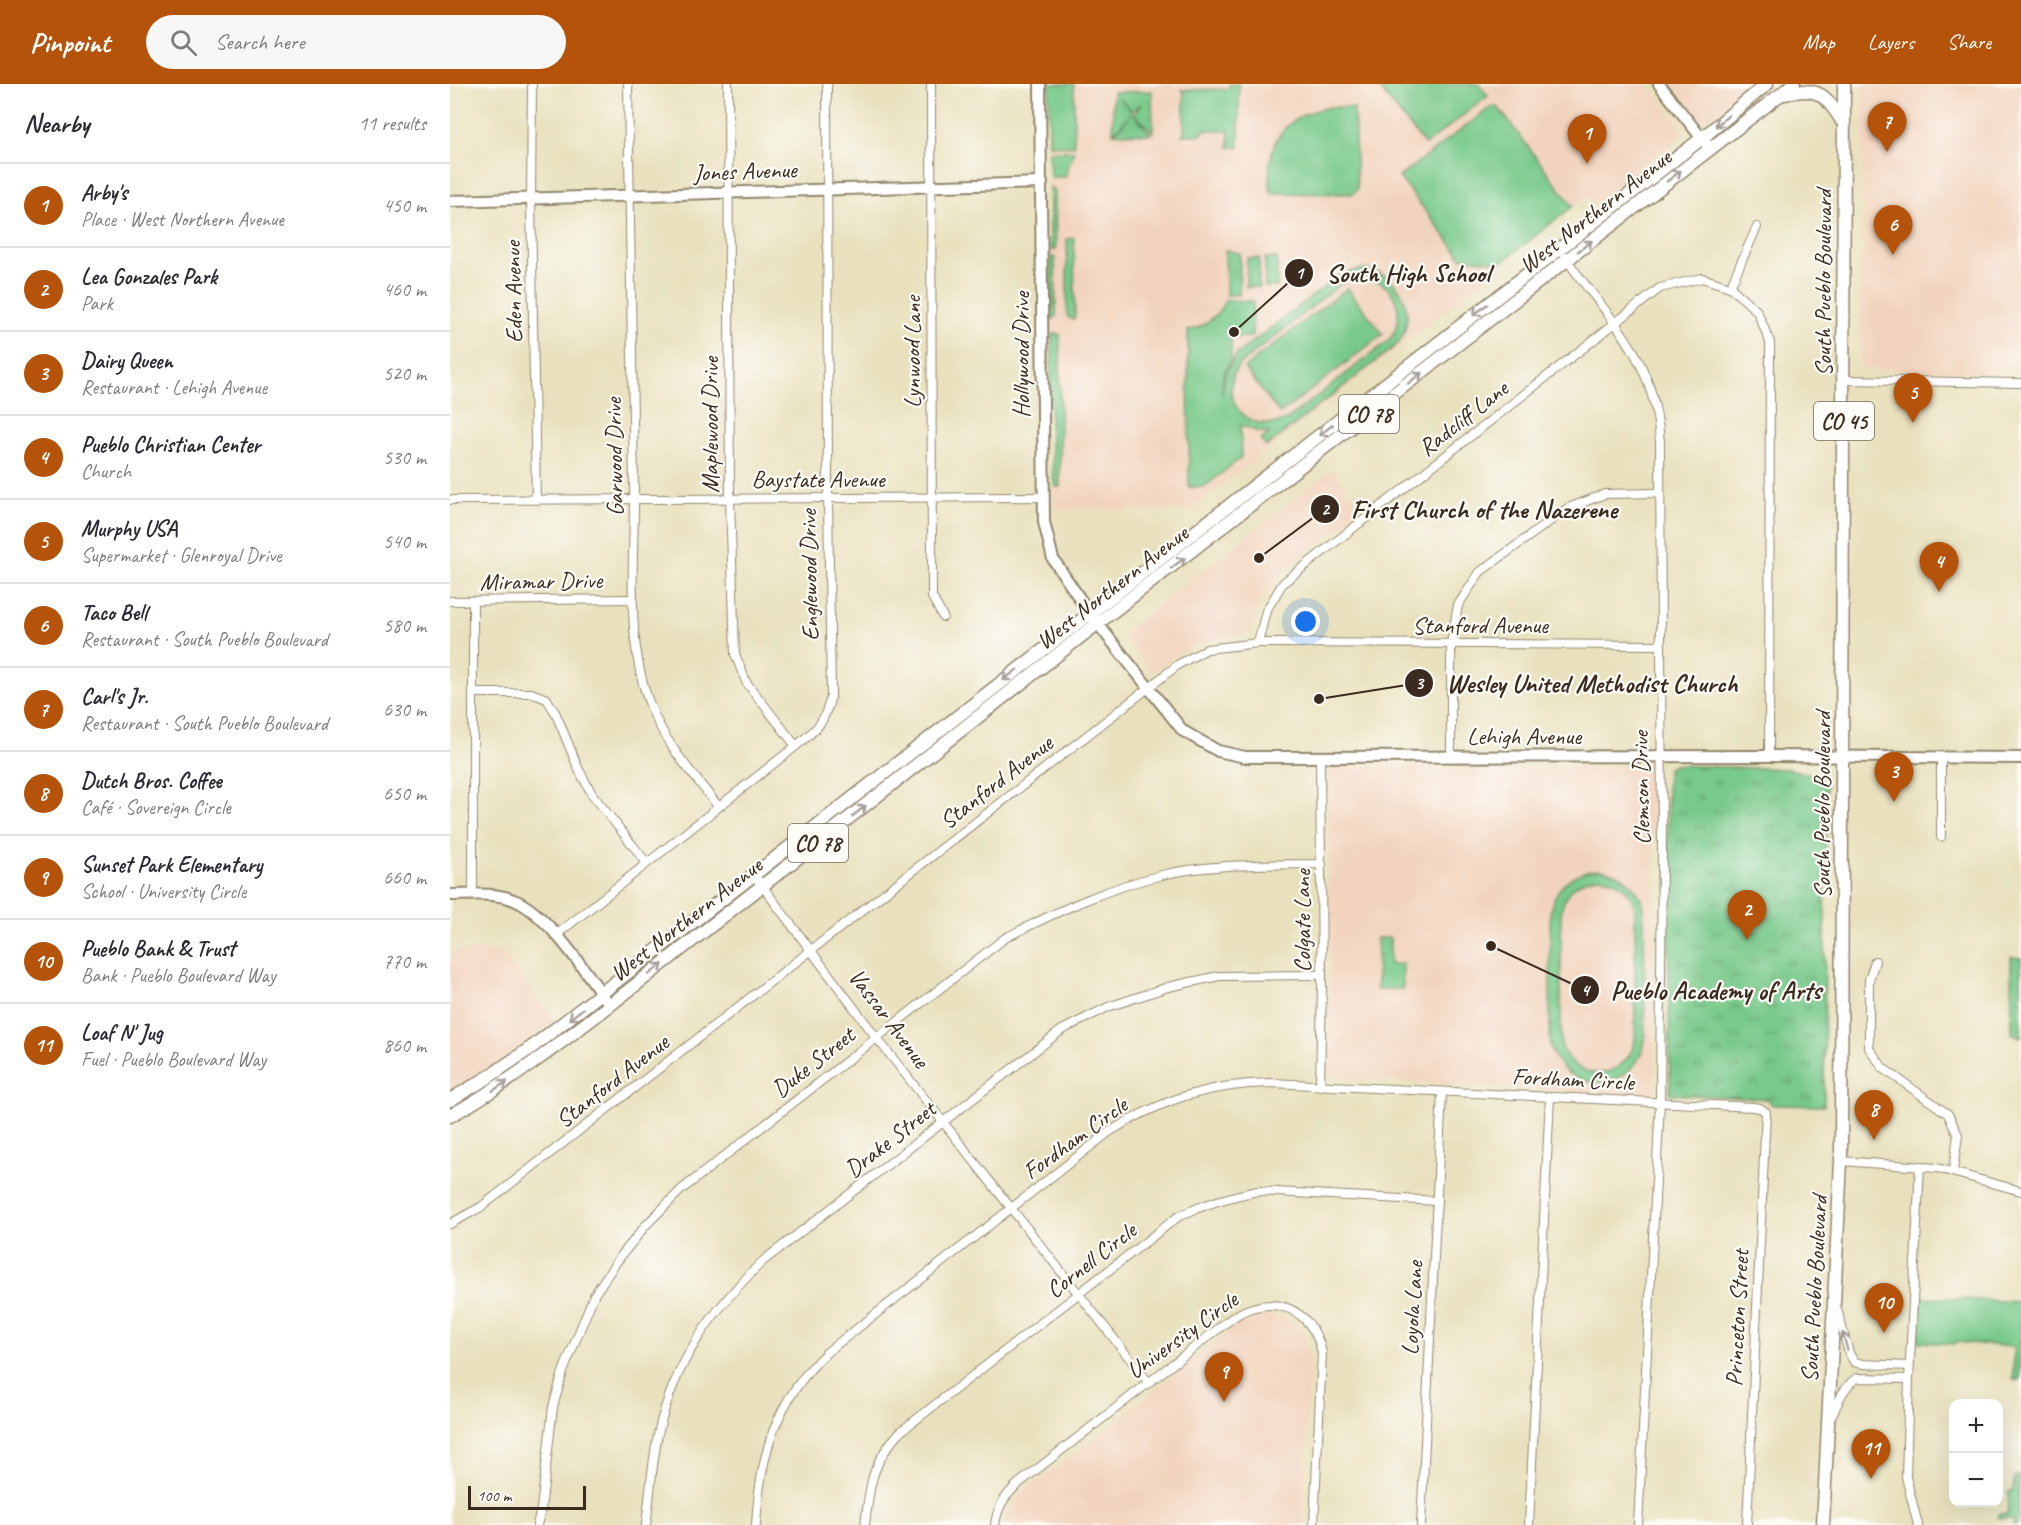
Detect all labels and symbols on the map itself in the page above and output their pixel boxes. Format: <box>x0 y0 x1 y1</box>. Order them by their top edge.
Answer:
pin: 7 <box>1868 103 1906 152</box>
pin: 1 <box>1568 115 1606 164</box>
one-way arrow <box>1714 115 1730 128</box>
street label: West Northern Avenue <box>1513 141 1679 280</box>
street label: Jones Avenue <box>692 154 799 188</box>
one-way arrow <box>1666 170 1682 183</box>
street label: South Pueblo Boulevard <box>1808 186 1838 377</box>
pin: 6 <box>1874 206 1912 255</box>
street label: Eden Avenue <box>497 239 529 343</box>
one-way arrow <box>1577 239 1593 252</box>
callout: South High School <box>1284 251 1502 295</box>
text: South High School <box>1326 257 1495 290</box>
text: 1 <box>1295 262 1305 284</box>
street label: Hollywood Drive <box>1006 290 1036 418</box>
street label: Lynwood Lane <box>897 294 927 408</box>
one-way arrow <box>1472 304 1488 316</box>
street label: Maplewood Drive <box>695 355 725 493</box>
one-way arrow <box>1406 372 1422 385</box>
street label: Radcliff Lane <box>1412 372 1516 462</box>
pin: 5 <box>1894 374 1932 423</box>
street label: Garwood Drive <box>598 395 630 517</box>
road number: CO 78 <box>1339 395 1399 433</box>
road number: CO 45 <box>1814 402 1874 440</box>
one-way arrow <box>1318 423 1334 436</box>
street label: Baystate Avenue <box>751 464 887 494</box>
callout: First Church of the Nazerene <box>1310 487 1629 531</box>
text: First Church of the Nazerene <box>1351 493 1619 526</box>
text: 2 <box>1321 498 1331 520</box>
street label: Englewood Drive <box>793 507 825 641</box>
street label: West Northern Avenue <box>1030 517 1196 656</box>
pin: 4 <box>1920 542 1958 592</box>
one-way arrow <box>1170 556 1186 569</box>
street label: Miramar Drive <box>480 565 605 597</box>
your location <box>1291 607 1320 636</box>
street label: Stanford Avenue <box>1412 610 1550 640</box>
callout: Wesley United Methodist Church <box>1404 661 1750 705</box>
text: Wesley United Methodist Church <box>1447 667 1738 700</box>
one-way arrow <box>1003 669 1019 682</box>
text: 3 <box>1415 672 1425 694</box>
street label: South Pueblo Boulevard <box>1807 708 1837 899</box>
street label: Lehigh Avenue <box>1467 721 1583 751</box>
street label: Stanford Avenue <box>933 727 1060 836</box>
street label: Clemson Drive <box>1625 729 1657 845</box>
pin: 3 <box>1874 752 1914 802</box>
one-way arrow <box>851 804 867 817</box>
road number: CO 78 <box>788 824 848 862</box>
street label: West Northern Avenue <box>604 849 770 988</box>
street label: Colgate Lane <box>1287 867 1317 972</box>
pin: 2 <box>1728 890 1766 940</box>
street label: Vassar Avenue <box>842 962 937 1075</box>
one-way arrow <box>648 963 664 976</box>
callout: Pueblo Academy of Arts <box>1570 968 1833 1012</box>
text: Pueblo Academy of Arts <box>1611 974 1824 1007</box>
text: 4 <box>1581 979 1591 1001</box>
one-way arrow <box>568 1007 584 1020</box>
street label: Duke Street <box>765 1019 862 1104</box>
street label: Stanford Avenue <box>549 1026 676 1135</box>
street label: Fordham Circle <box>1511 1061 1637 1097</box>
one-way arrow <box>491 1079 508 1091</box>
street label: Fordham Circle <box>1017 1089 1135 1186</box>
pin: 8 <box>1854 1090 1894 1140</box>
street label: Drake Street <box>838 1093 943 1184</box>
street label: South Pueblo Boulevard <box>1794 1191 1834 1383</box>
street label: Cornell Circle <box>1040 1214 1144 1305</box>
street label: Princeton Street <box>1718 1247 1756 1387</box>
street label: Loyola Lane <box>1395 1258 1430 1356</box>
street label: University Circle <box>1120 1283 1245 1386</box>
pin: 10 <box>1864 1284 1904 1333</box>
one-way arrow <box>1839 1331 1851 1350</box>
pin: 9 <box>1204 1352 1244 1402</box>
pin: 11 <box>1852 1430 1890 1479</box>
scale bar <box>468 1483 586 1510</box>

